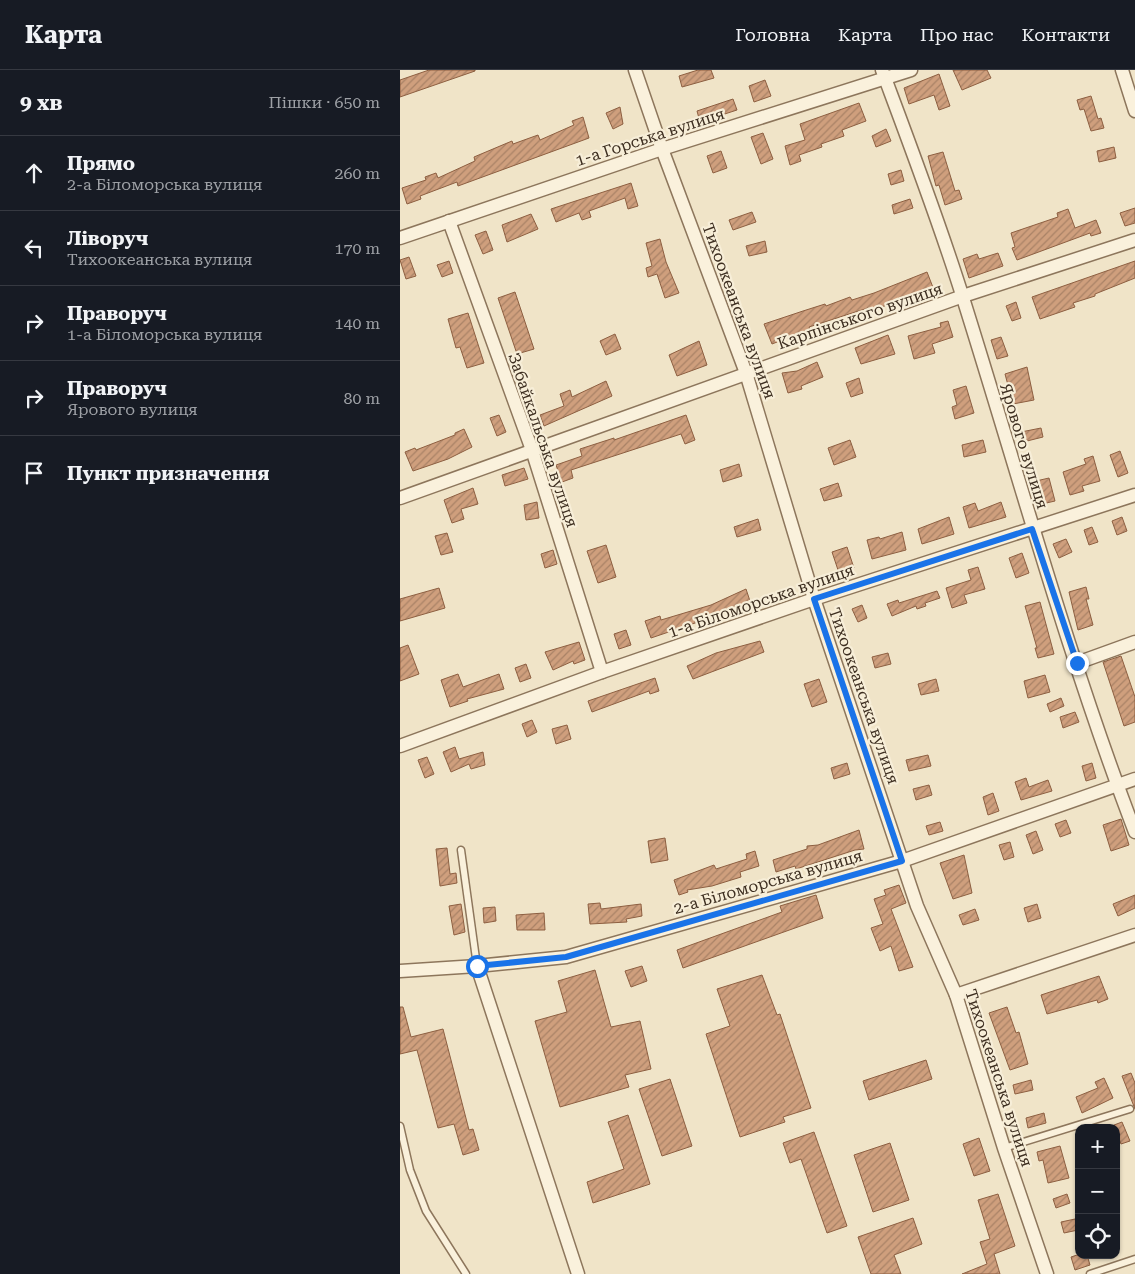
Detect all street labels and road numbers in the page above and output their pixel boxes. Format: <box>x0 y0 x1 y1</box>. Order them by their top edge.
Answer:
street label: 1-а Горська вулиця <box>573 104 727 170</box>
street label: Тихоокеанська вулиця <box>698 221 780 401</box>
street label: Карпінського вулиця <box>775 279 945 353</box>
street label: Забайкальська вулиця <box>504 350 582 530</box>
street label: Ярового вулиця <box>996 381 1052 511</box>
street label: 1-а Біломорська вулиця <box>665 560 857 642</box>
street label: Тихоокеанська вулиця <box>825 605 903 787</box>
street label: 2-а Біломорська вулиця <box>671 846 865 918</box>
street label: Тихоокеанська вулиця <box>961 987 1037 1169</box>

